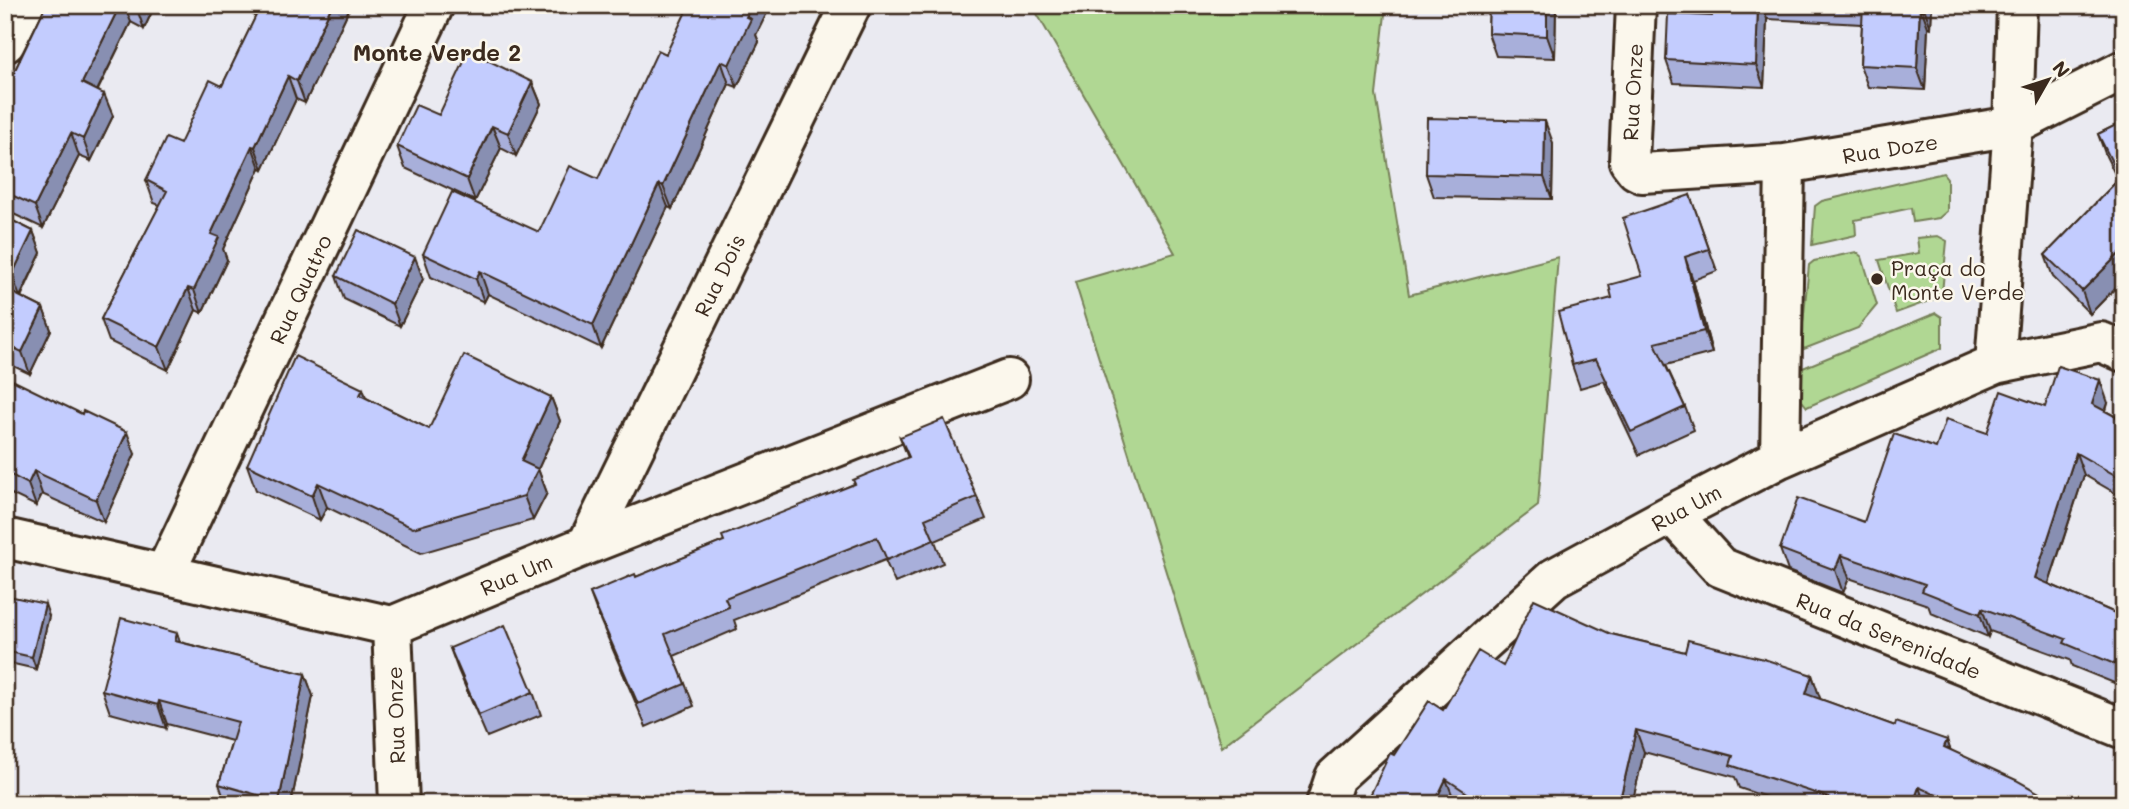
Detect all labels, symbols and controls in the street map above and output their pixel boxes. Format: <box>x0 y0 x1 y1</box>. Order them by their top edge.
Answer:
district label: Monte Verde 2 <box>353 37 521 67</box>
street label: Rua Onze <box>1616 43 1648 141</box>
north arrow <box>2014 46 2084 116</box>
text: N <box>2047 56 2076 82</box>
street label: Rua Doze <box>1840 127 1940 169</box>
street label: Rua Dois <box>688 229 750 321</box>
street label: Rua Quatro <box>263 230 337 348</box>
place label: Praça do Monte Verde <box>1891 254 2024 305</box>
marker: Praça do Monte Verde <box>1869 271 1885 287</box>
street label: Rua Um <box>1646 477 1726 537</box>
street label: Rua Um <box>476 547 556 601</box>
street label: Rua da Serenidade <box>1793 586 1985 684</box>
street label: Rua Onze <box>380 666 410 764</box>

